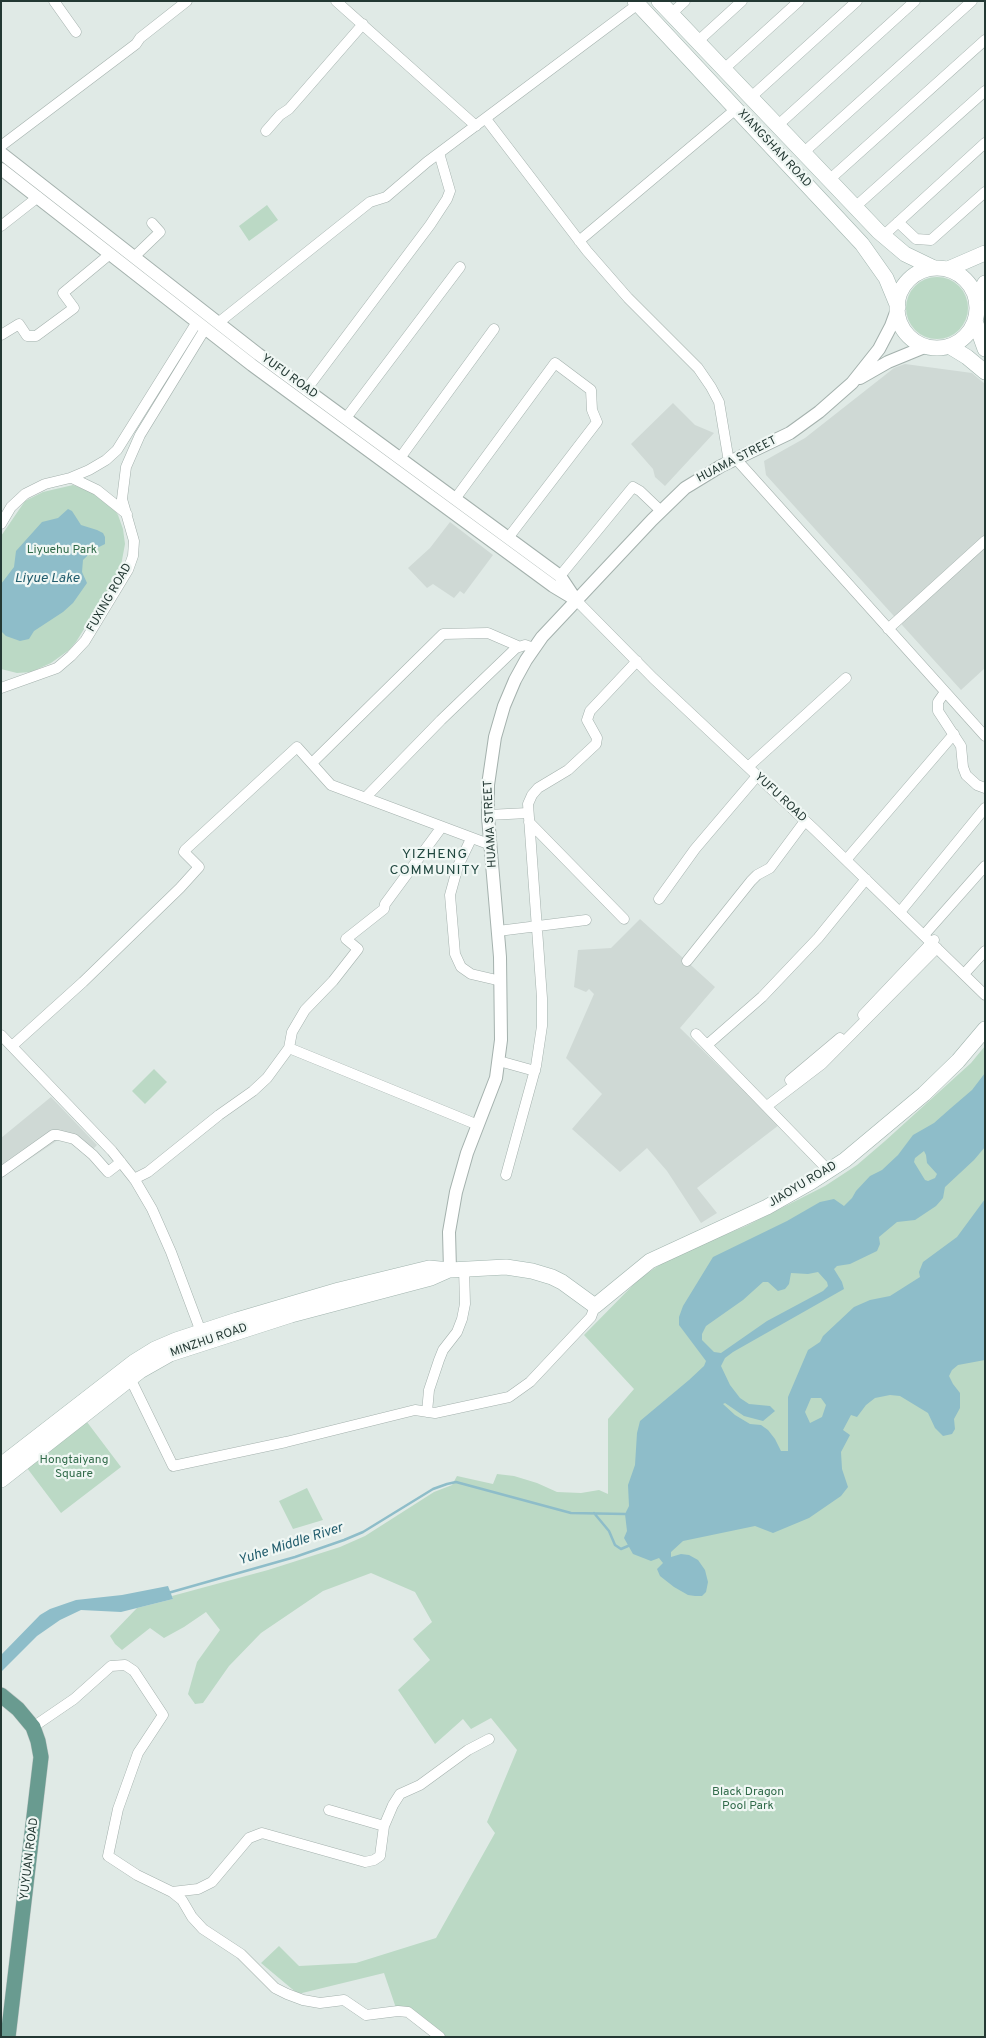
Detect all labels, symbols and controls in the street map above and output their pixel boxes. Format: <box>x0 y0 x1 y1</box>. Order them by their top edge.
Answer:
street label: XIANGSHAN ROAD <box>734 107 814 191</box>
street label: YUFU ROAD <box>258 352 320 402</box>
street label: HUAMA STREET <box>695 434 779 486</box>
park label: Liyuehu Park <box>27 544 97 558</box>
street label: FUXING ROAD <box>84 561 136 635</box>
water label: Liyue Lake <box>15 571 79 587</box>
street label: YUFU ROAD <box>751 770 809 826</box>
street label: HUAMA STREET <box>482 780 500 868</box>
district label: YIZHENG COMMUNITY <box>388 847 482 880</box>
street label: JIAOYU ROAD <box>766 1159 840 1211</box>
street label: MINZHU ROAD <box>169 1321 249 1361</box>
park label: Hongtaiyang Square <box>40 1454 108 1482</box>
water label: Yuhe Middle River <box>237 1520 345 1570</box>
park label: Black Dragon Pool Park <box>712 1786 784 1814</box>
street label: YUYUAN ROAD <box>18 1817 42 1901</box>

